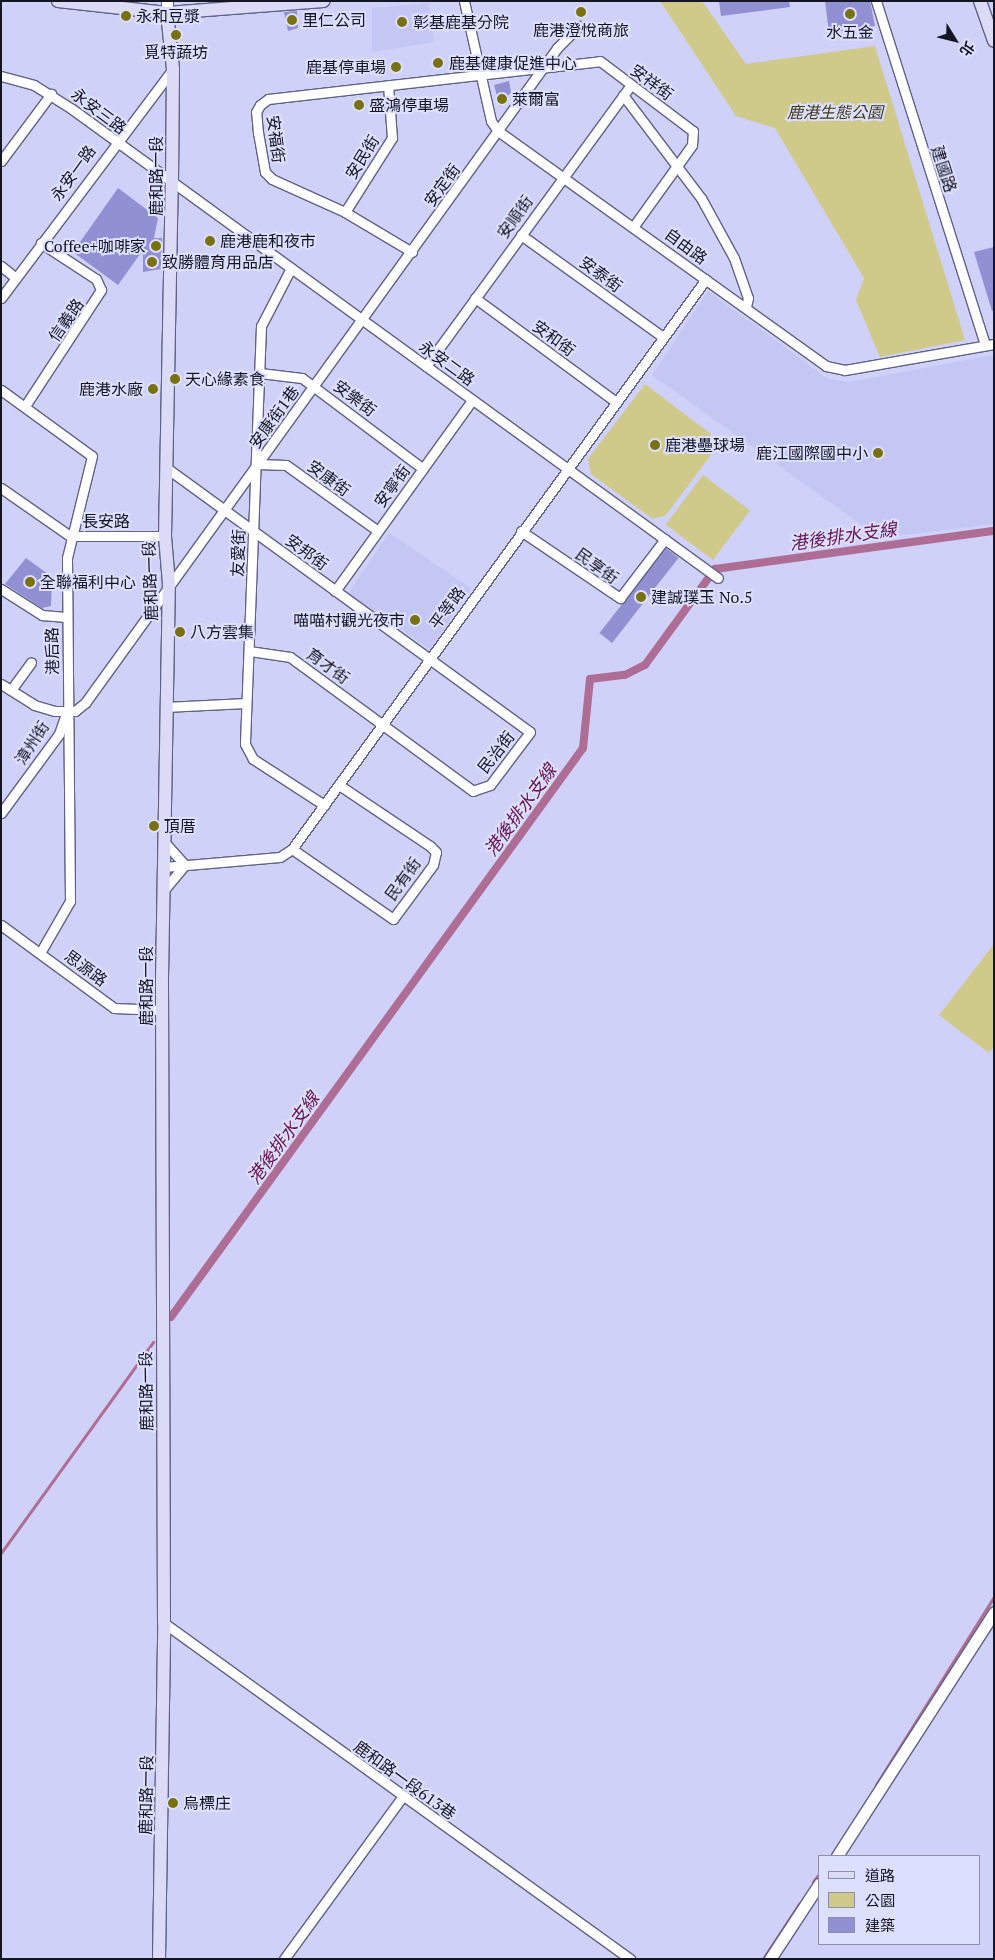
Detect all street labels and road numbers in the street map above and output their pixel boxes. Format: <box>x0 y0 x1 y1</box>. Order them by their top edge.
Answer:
street label: 安祥街 <box>627 60 677 104</box>
street label: 永安三路 <box>68 84 130 138</box>
street label: 安福街 <box>264 114 288 164</box>
street label: 安民街 <box>341 132 383 182</box>
street label: 鹿和路一段 <box>146 136 166 216</box>
street label: 永安一路 <box>46 141 100 205</box>
street label: 建國路 <box>927 143 961 195</box>
street label: 安定街 <box>420 160 464 210</box>
street label: 安順街 <box>493 192 537 242</box>
street label: 自由路 <box>661 224 711 268</box>
street label: 安泰街 <box>576 252 626 296</box>
street label: 信義路 <box>44 295 88 345</box>
street label: 安和街 <box>529 316 579 360</box>
street label: 永安二路 <box>415 336 479 390</box>
street label: 安樂街 <box>330 376 380 420</box>
street label: 安康街1巷 <box>245 382 303 452</box>
street label: 安康街 <box>304 456 354 500</box>
street label: 安寧街 <box>370 461 414 511</box>
street label: 長安路 <box>82 511 130 531</box>
street label: 友愛街 <box>228 529 248 577</box>
street label: 安邦街 <box>282 530 332 574</box>
street label: 鹿和路一段 <box>139 541 161 621</box>
street label: 民享街 <box>572 544 622 588</box>
street label: 平等路 <box>425 583 469 633</box>
street label: 港后路 <box>42 627 62 675</box>
street label: 育才街 <box>303 644 353 688</box>
street label: 漳州街 <box>11 718 53 768</box>
street label: 民治街 <box>474 727 518 777</box>
street label: 民有街 <box>381 854 425 904</box>
street label: 思源路 <box>61 946 111 990</box>
street label: 鹿和路一段 <box>136 946 156 1026</box>
street label: 鹿和路一段 <box>136 1351 156 1431</box>
street label: 鹿和路一段613巷 <box>350 1737 460 1823</box>
street label: 鹿和路一段 <box>136 1755 156 1835</box>

